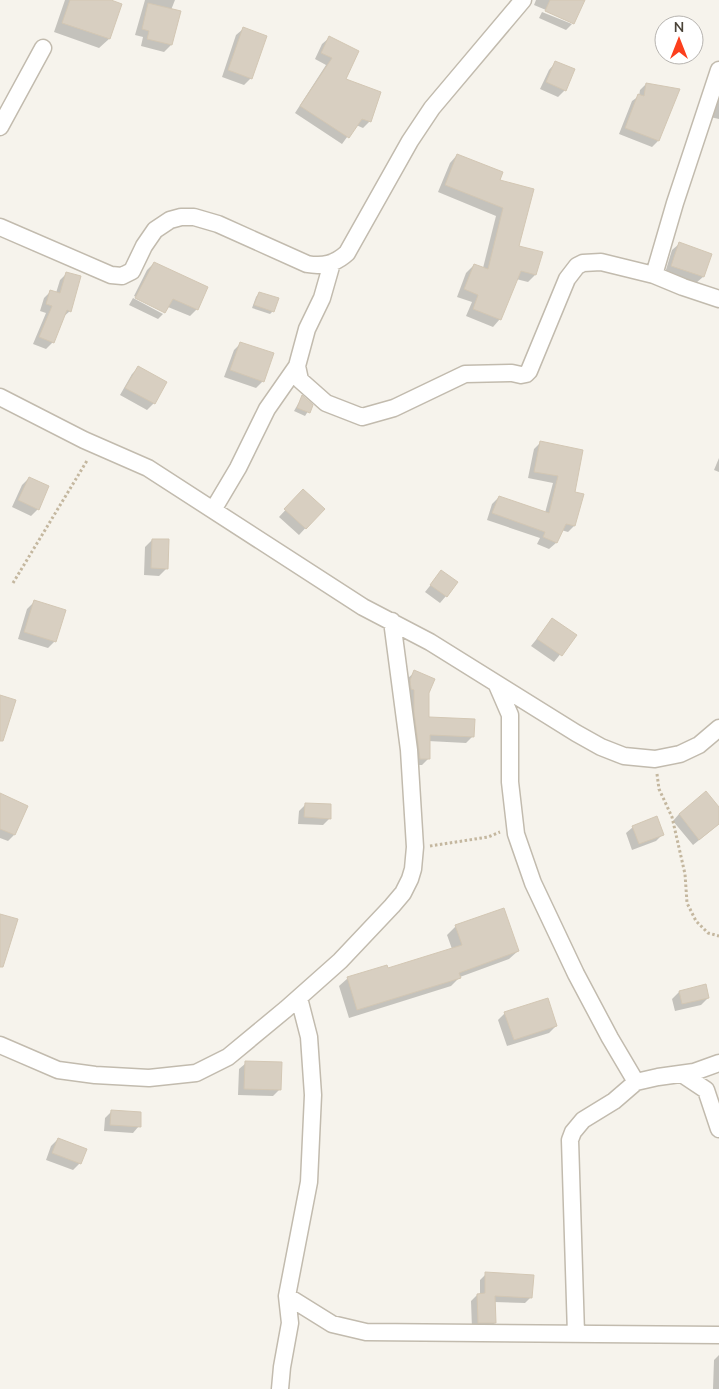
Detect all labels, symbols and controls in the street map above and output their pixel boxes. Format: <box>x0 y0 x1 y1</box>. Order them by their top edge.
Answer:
north arrow <box>654 15 704 65</box>
text: N <box>674 18 684 37</box>

